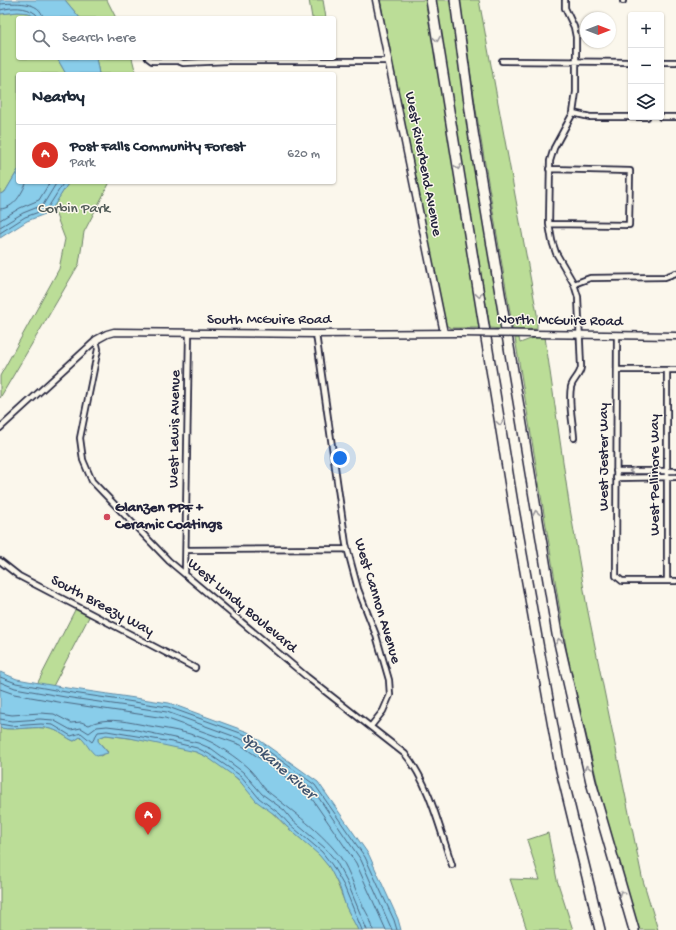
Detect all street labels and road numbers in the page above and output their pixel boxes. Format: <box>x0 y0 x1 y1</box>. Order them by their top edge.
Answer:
street label: West Riverbend Avenue <box>400 90 446 238</box>
street label: South McGuire Road <box>207 311 332 329</box>
street label: North McGuire Road <box>497 311 624 331</box>
street label: West Lewis Avenue <box>165 370 185 488</box>
street label: West Jester Way <box>595 402 613 511</box>
street label: West Pellinore Way <box>646 414 664 536</box>
street label: West Cannon Avenue <box>349 536 405 666</box>
street label: West Lundy Boulevard <box>183 555 301 658</box>
street label: South Breezy Way <box>47 571 157 641</box>

